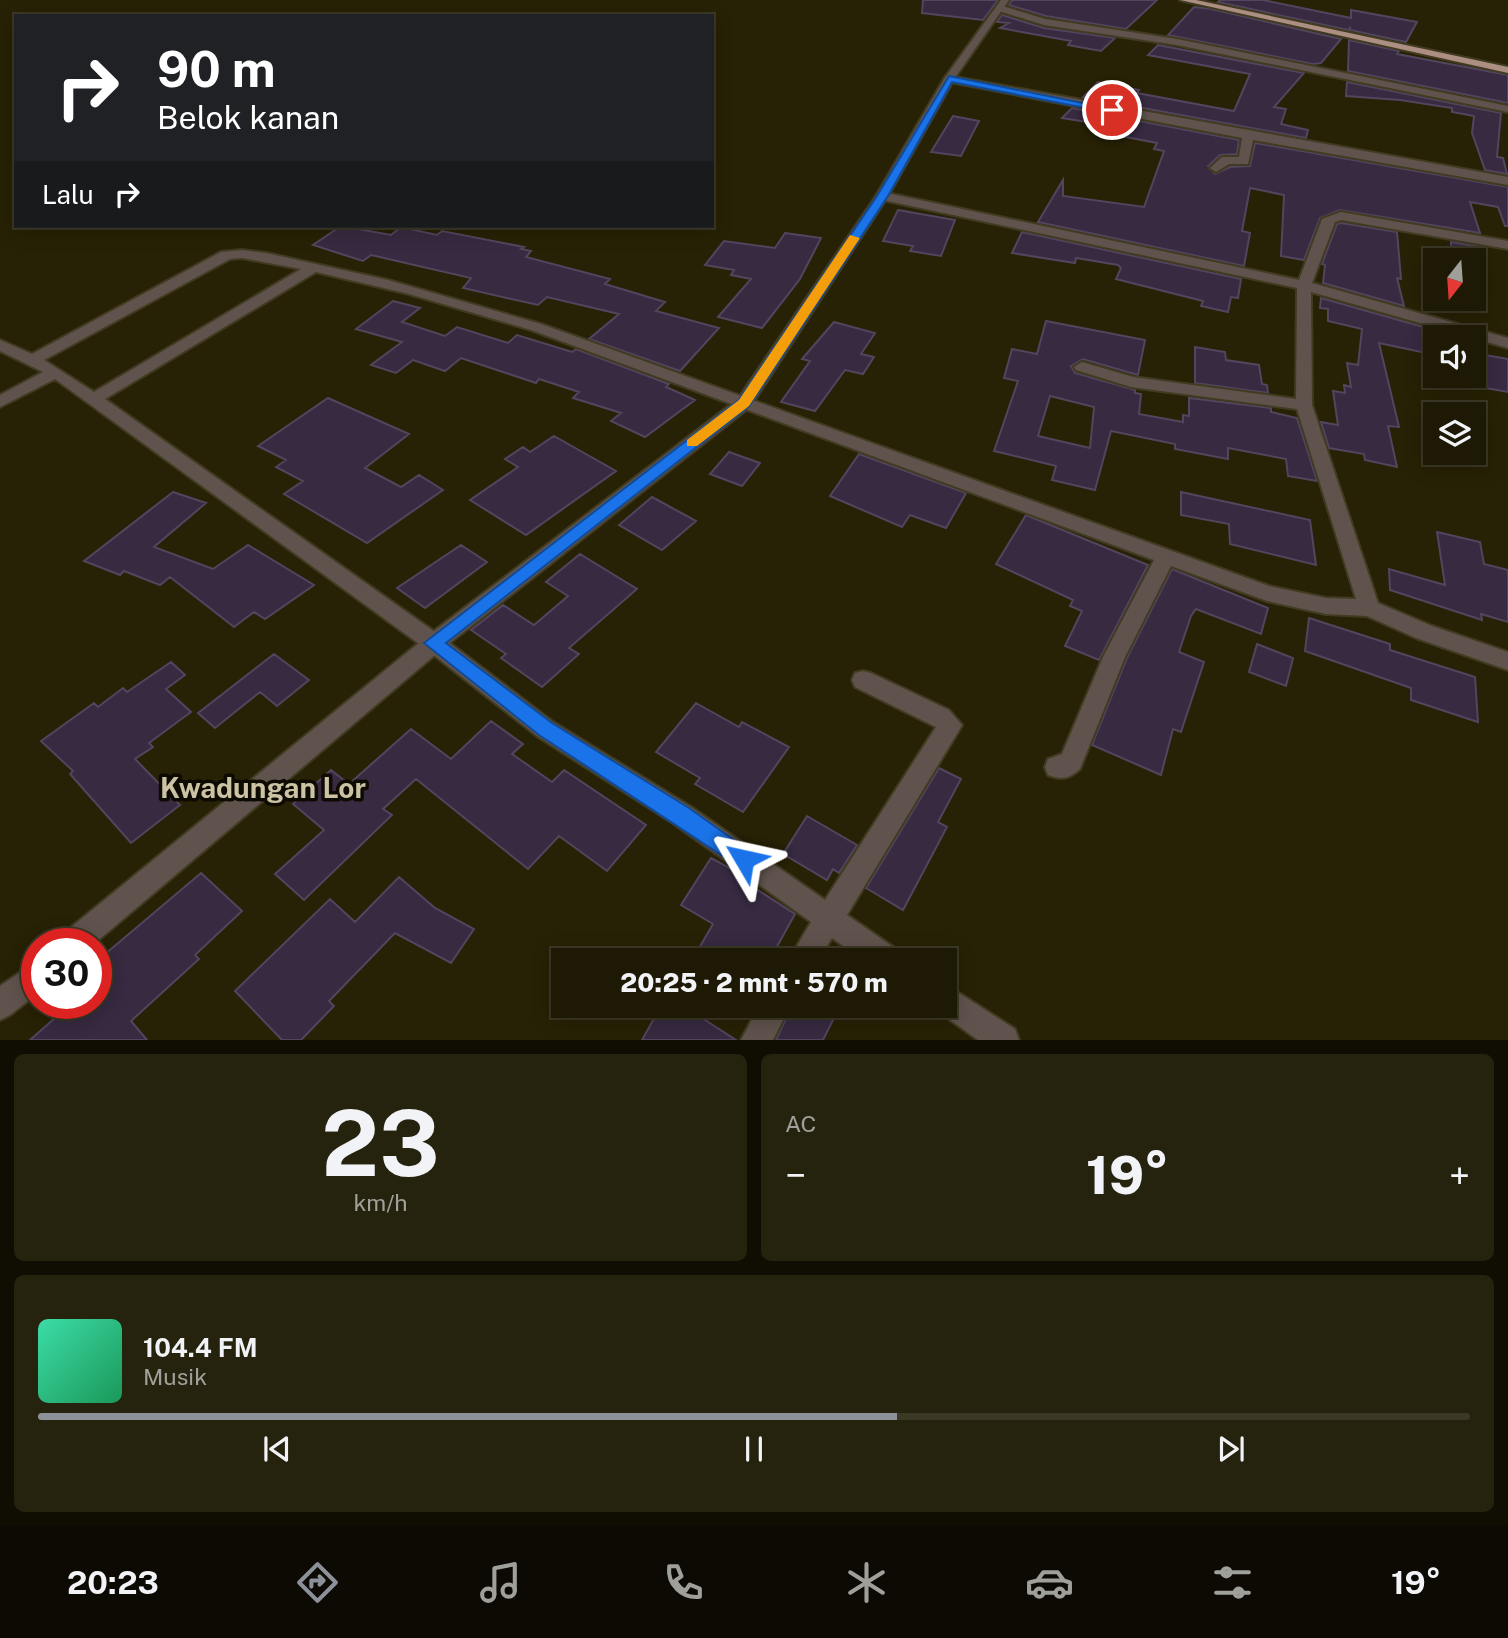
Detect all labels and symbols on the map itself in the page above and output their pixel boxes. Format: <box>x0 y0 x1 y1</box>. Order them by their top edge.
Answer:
pin <box>1082 80 1142 140</box>
north arrow <box>1423 248 1486 312</box>
district label: Kwadungan Lor <box>160 771 366 804</box>
position arrow <box>707 822 781 896</box>
speed limit sign: 30 <box>21 928 112 1019</box>

